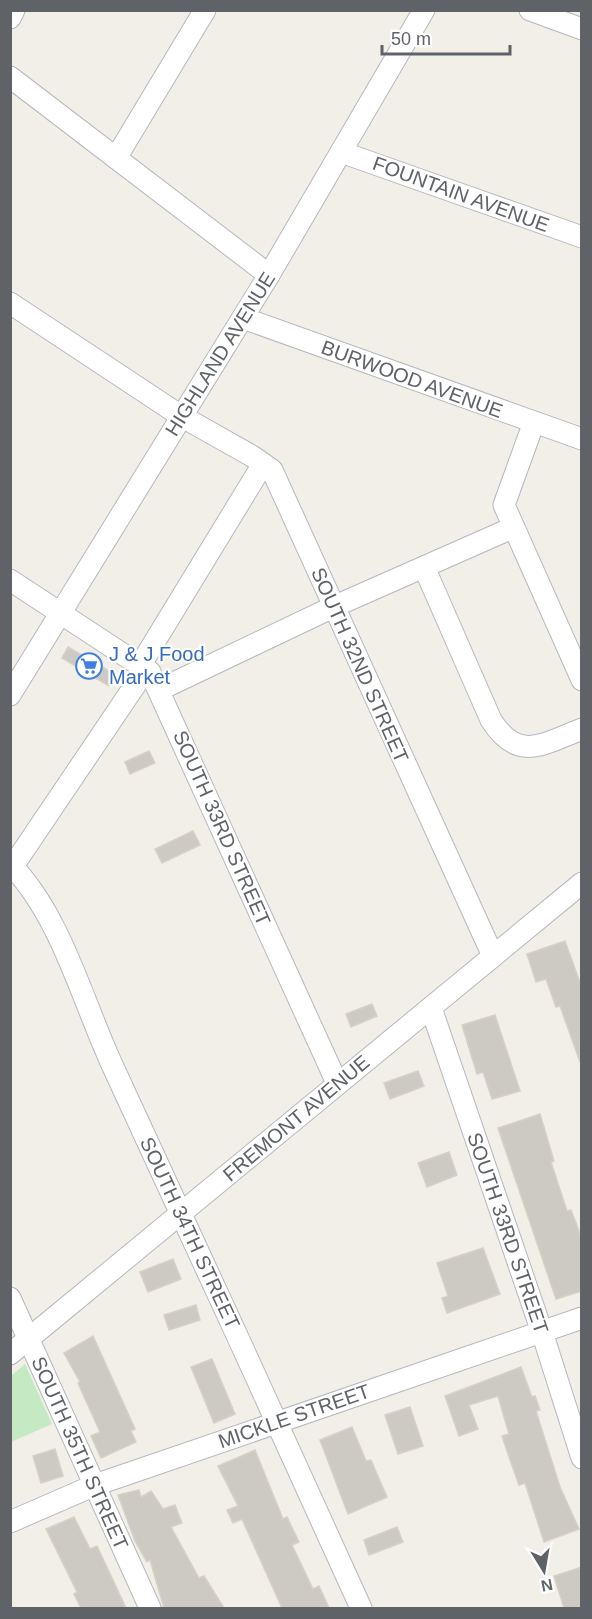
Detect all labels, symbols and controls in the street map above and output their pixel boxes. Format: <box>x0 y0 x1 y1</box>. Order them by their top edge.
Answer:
scale bar <box>382 18 510 56</box>
text: 50 m <box>391 29 431 49</box>
street label: FOUNTAIN AVENUE <box>370 152 552 236</box>
street label: HIGHLAND AVENUE <box>161 268 279 440</box>
street label: BURWOOD AVENUE <box>318 336 506 422</box>
street label: SOUTH 32ND STREET <box>307 564 413 766</box>
place label: J & J Food Market <box>109 643 205 688</box>
supermarket icon: J & J Food Market <box>74 651 104 681</box>
street label: SOUTH 33RD STREET <box>169 727 275 929</box>
street label: FREMONT AVENUE <box>219 1051 373 1185</box>
street label: SOUTH 33RD STREET <box>463 1130 553 1336</box>
street label: SOUTH 34TH STREET <box>136 1134 244 1332</box>
street label: SOUTH 35TH STREET <box>27 1353 133 1553</box>
street label: MICKLE STREET <box>215 1380 373 1452</box>
north arrow <box>514 1541 574 1601</box>
text: N <box>539 1576 554 1595</box>

